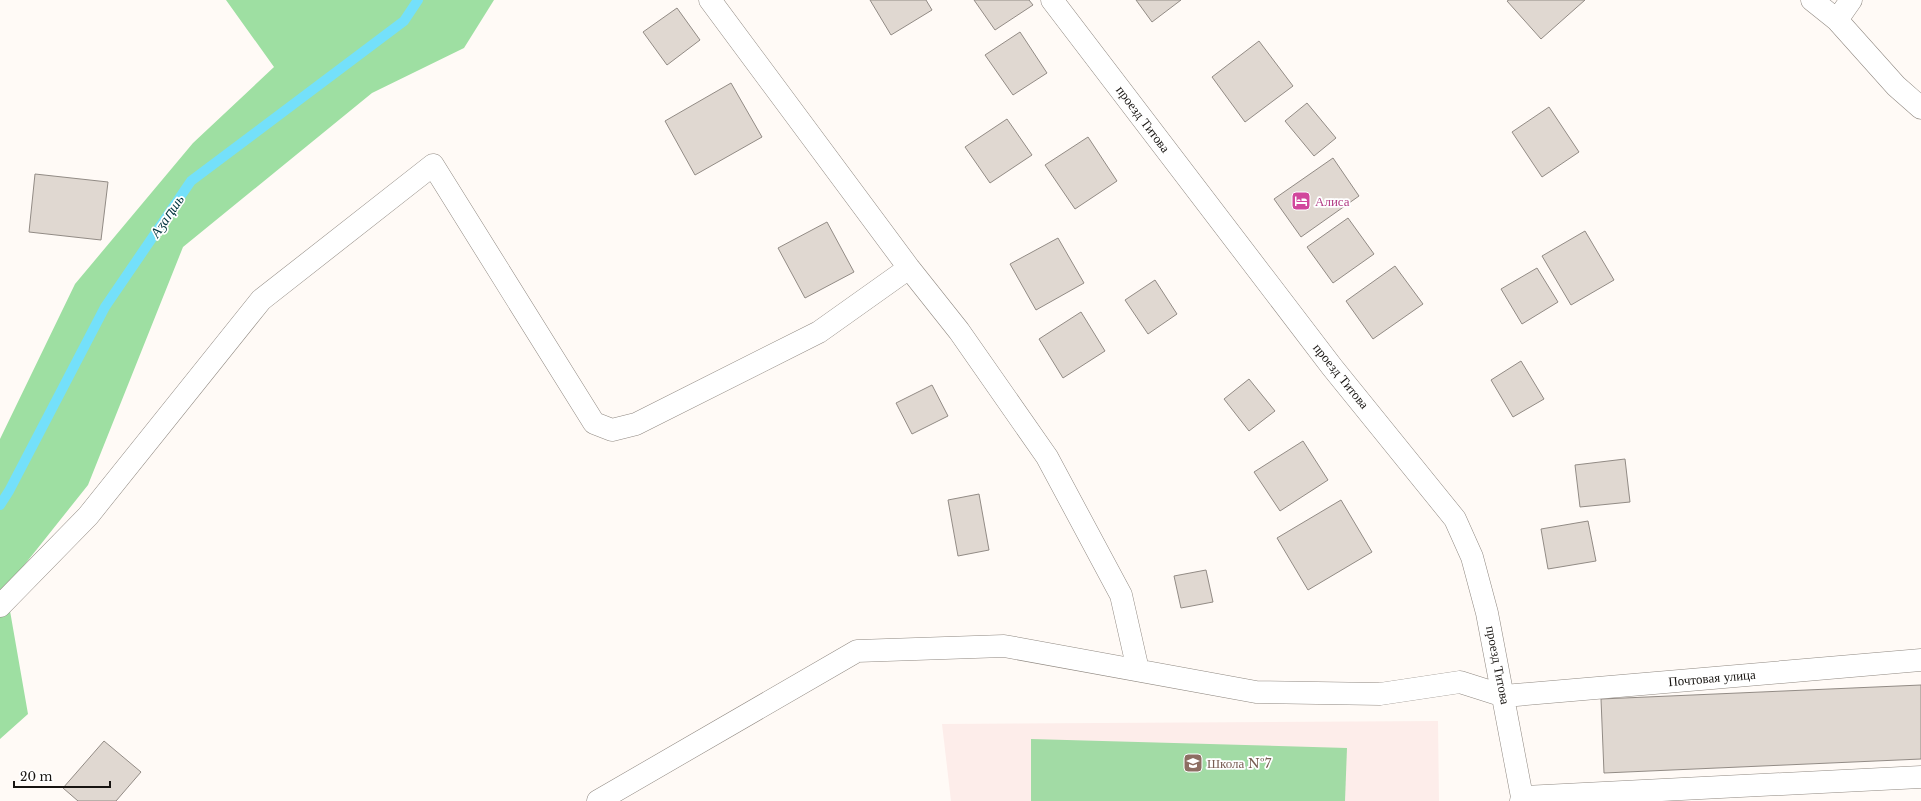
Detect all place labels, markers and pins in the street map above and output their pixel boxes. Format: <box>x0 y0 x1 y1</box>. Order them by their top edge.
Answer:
hotel icon: Алиса <box>1290 190 1312 212</box>
place label: Алиса <box>1315 193 1350 210</box>
school or university icon: Школа №7 <box>1182 752 1204 774</box>
place label: Школа №7 <box>1207 755 1272 772</box>

